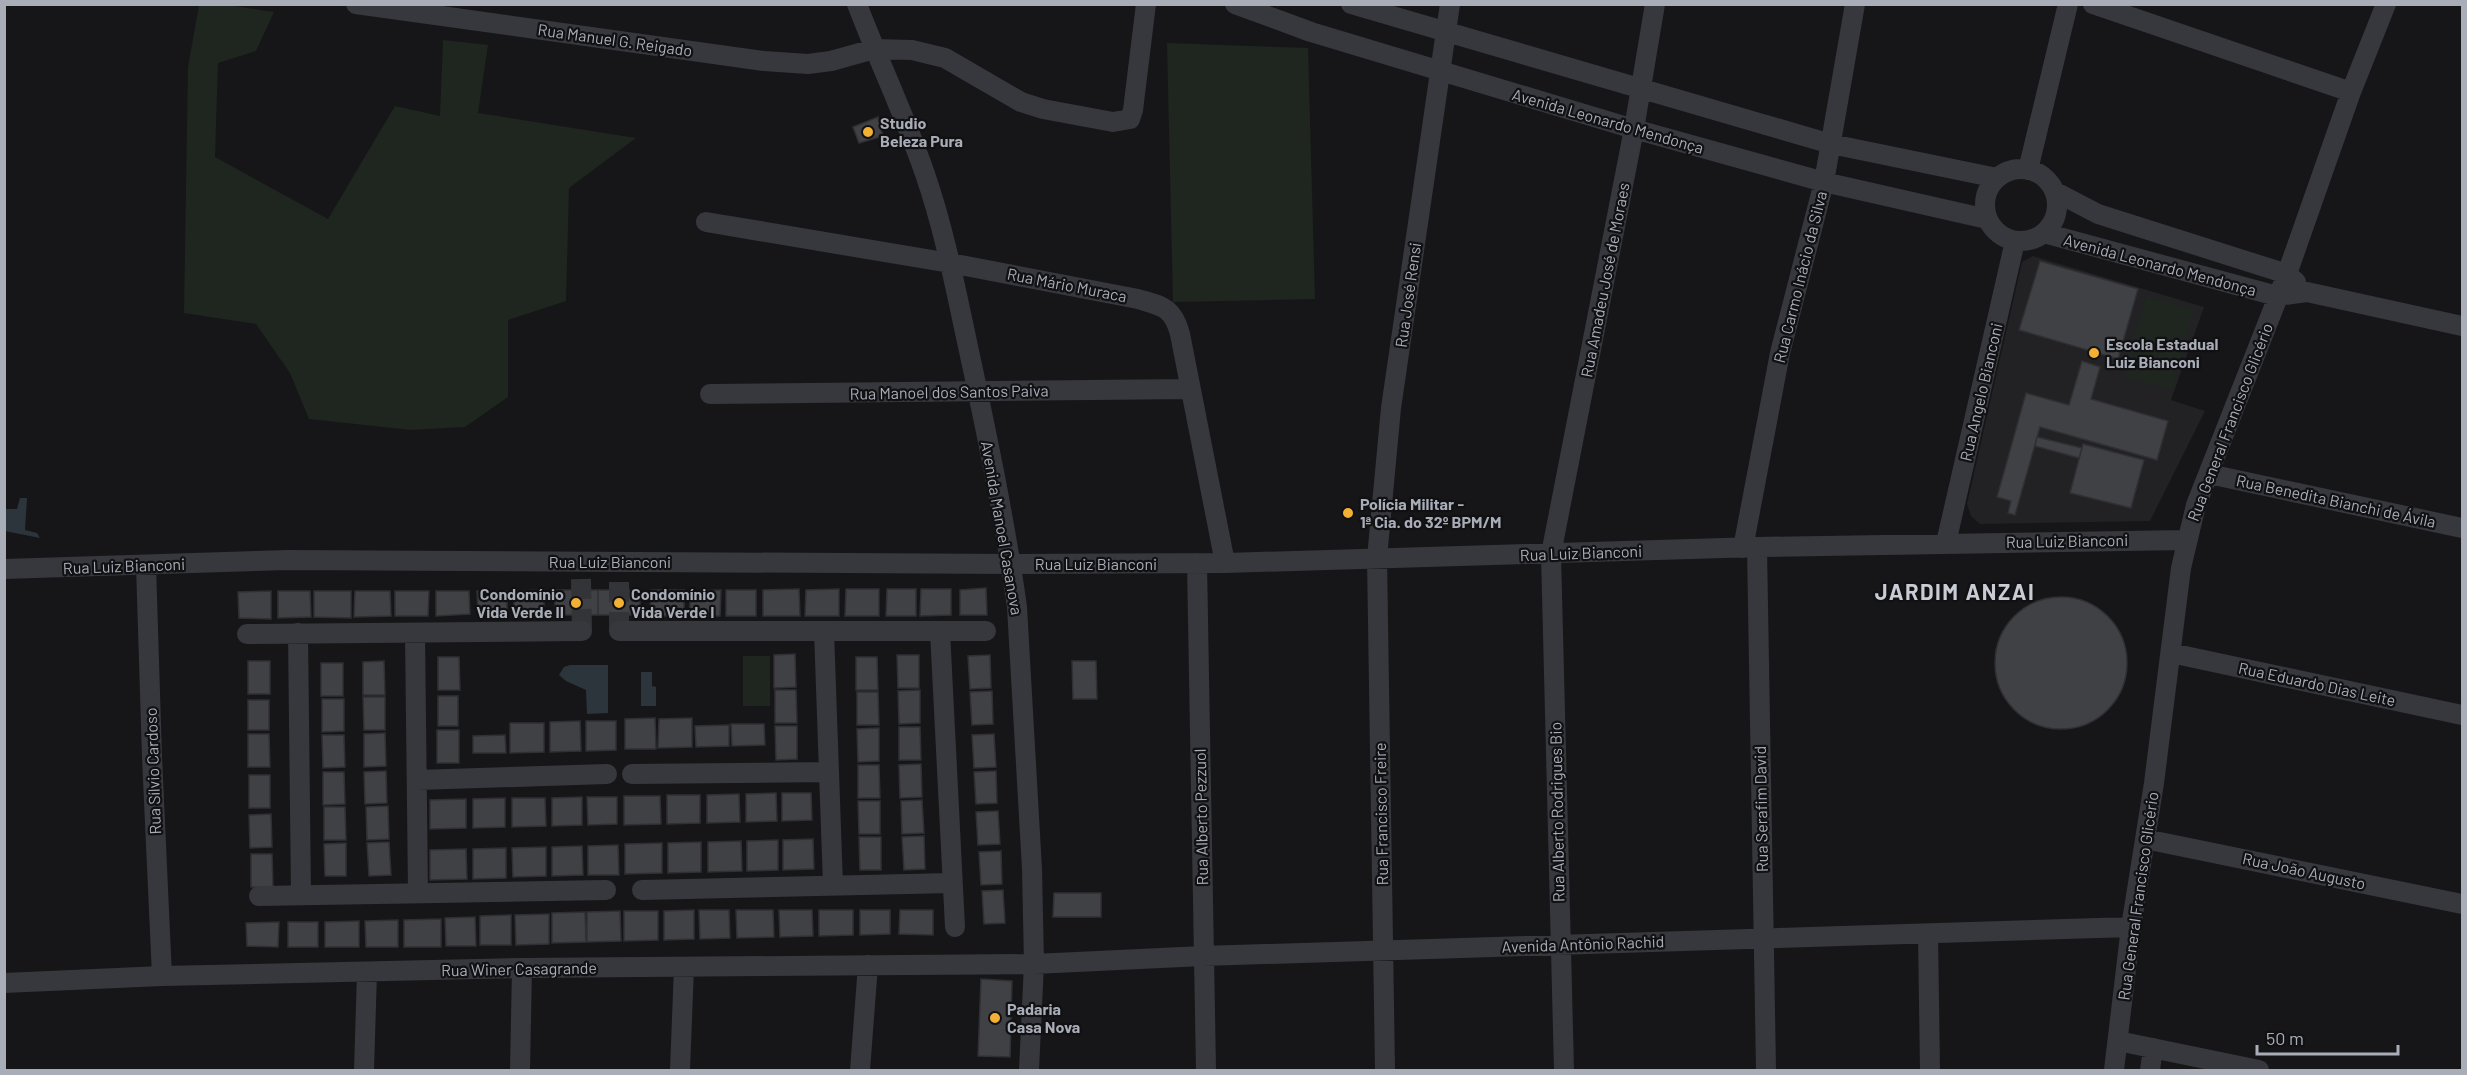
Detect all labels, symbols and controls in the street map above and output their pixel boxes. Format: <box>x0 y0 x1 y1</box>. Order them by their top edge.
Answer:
street label: Rua Manuel G. Reigado <box>537 19 694 60</box>
street label: Avenida Leonardo Mendonça <box>1510 84 1706 157</box>
place label: Studio Beleza Pura <box>880 113 963 150</box>
marker: Studio Beleza Pura <box>861 125 875 139</box>
street label: Rua Amadeu José de Moraes <box>1576 181 1633 379</box>
street label: Rua Carmo Inácio da Silva <box>1769 189 1830 365</box>
street label: Avenida Leonardo Mendonça <box>2062 230 2258 299</box>
street label: Rua José Rensi <box>1391 241 1424 349</box>
street label: Rua Mário Muraca <box>1006 264 1129 305</box>
street label: Rua General Francisco Glicério <box>2183 320 2276 524</box>
street label: Rua Angelo Bianconi <box>1955 321 2006 463</box>
place label: Escola Estadual Luiz Bianconi <box>2106 334 2218 371</box>
marker: Escola Estadual Luiz Bianconi <box>2087 346 2101 360</box>
street label: Rua Manoel dos Santos Paiva <box>849 380 1049 403</box>
street label: Avenida Manoel Casanova <box>978 439 1027 616</box>
street label: Rua Benedita Bianchi de Ávila <box>2235 470 2438 531</box>
place label: Polícia Militar - 1ª Cia. do 32º BPM/M <box>1360 494 1502 531</box>
marker: Polícia Militar - 1ª Cia. do 32º BPM/M <box>1341 506 1355 520</box>
street label: Rua Luiz Bianconi <box>2006 530 2128 551</box>
street label: Rua Luiz Bianconi <box>1520 541 1642 564</box>
street label: Rua Luiz Bianconi <box>549 552 671 571</box>
street label: Rua Luiz Bianconi <box>63 554 185 577</box>
street label: Rua Luiz Bianconi <box>1035 554 1157 573</box>
district label: JARDIM ANZAI <box>1875 578 2035 604</box>
place label: Condomínio Vida Verde II <box>476 584 564 621</box>
place label: Condomínio Vida Verde I <box>631 584 715 621</box>
marker: Condomínio Vida Verde II <box>569 596 583 610</box>
marker: Condomínio Vida Verde I <box>612 596 626 610</box>
street label: Rua Eduardo Dias Leite <box>2237 658 2397 709</box>
street label: Rua Sílvio Cardoso <box>141 707 164 835</box>
street label: Rua Alberto Rodrigues Bio <box>1545 722 1568 902</box>
street label: Rua Francisco Freire <box>1370 742 1391 886</box>
street label: Rua Serafim David <box>1750 746 1771 872</box>
street label: Rua Alberto Pezzuol <box>1190 748 1211 886</box>
street label: Rua General Francisco Glicério <box>2113 790 2162 1002</box>
street label: Rua João Augusto <box>2241 848 2367 893</box>
street label: Avenida Antônio Rachid <box>1501 931 1665 956</box>
street label: Rua Winer Casagrande <box>441 958 597 979</box>
place label: Padaria Casa Nova <box>1007 999 1080 1036</box>
marker: Padaria Casa Nova <box>988 1011 1002 1025</box>
scale bar <box>2257 1018 2398 1056</box>
text: 50 m <box>2266 1027 2304 1049</box>

